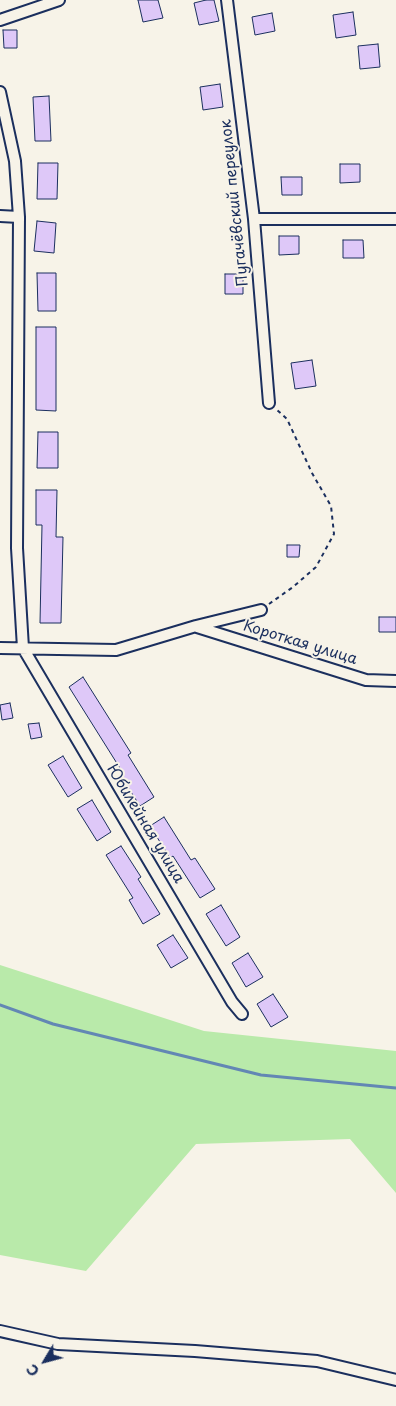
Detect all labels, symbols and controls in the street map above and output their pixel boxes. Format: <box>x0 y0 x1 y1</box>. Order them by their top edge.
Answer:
street label: Пугачёвский переулок <box>217 119 253 287</box>
street label: Короткая улица <box>241 617 359 669</box>
street label: Юбилейная улица <box>102 761 188 887</box>
north arrow <box>20 1336 70 1386</box>
text: С <box>21 1360 44 1381</box>

